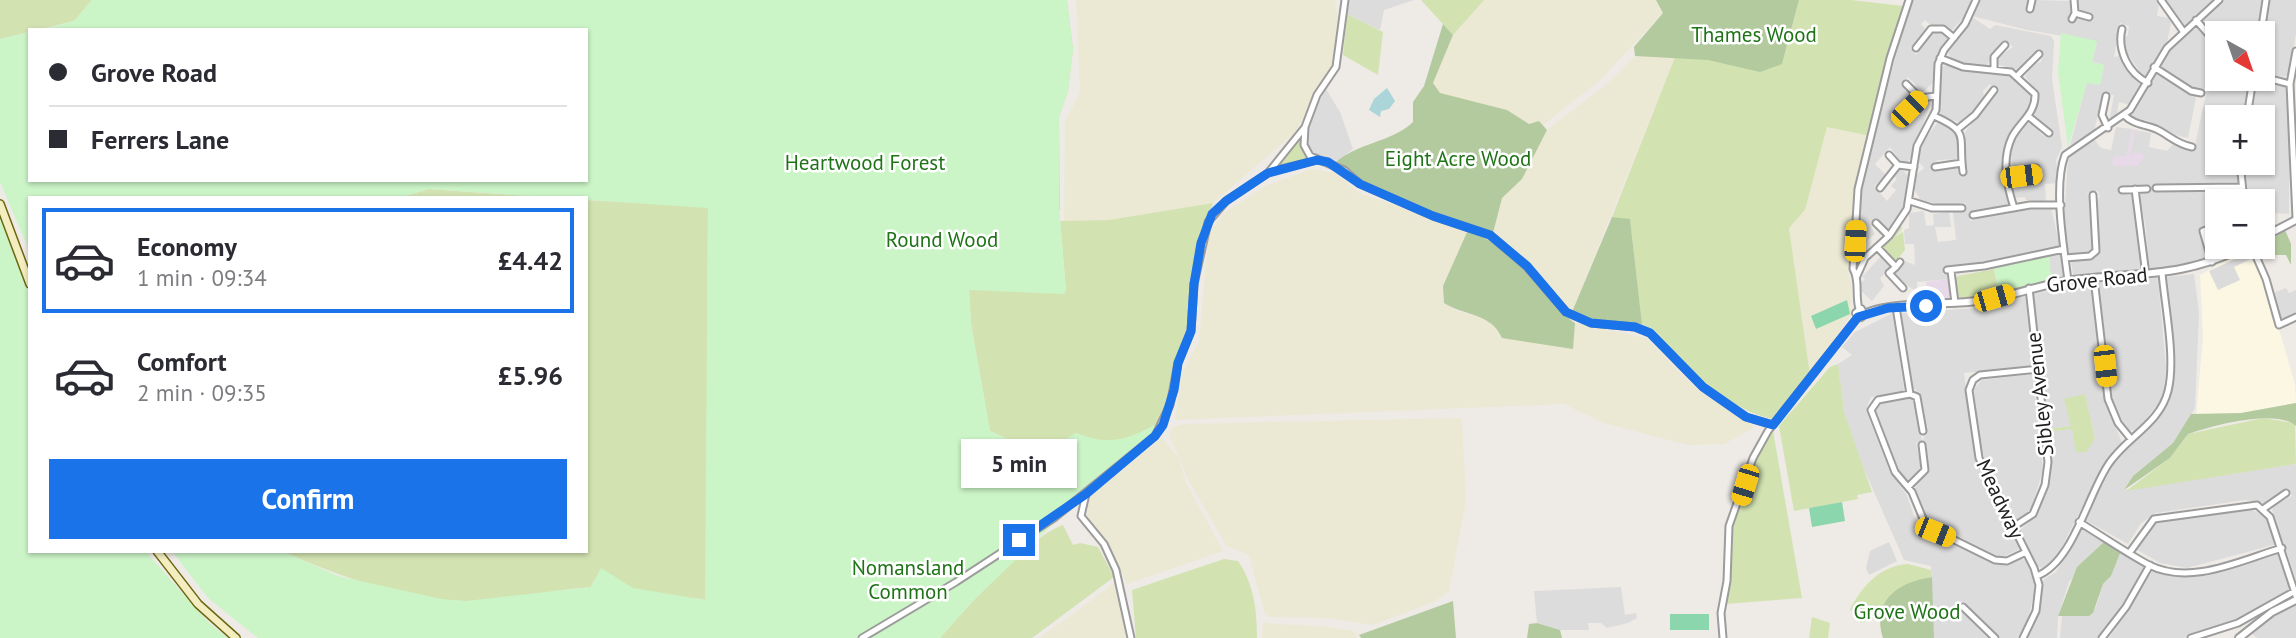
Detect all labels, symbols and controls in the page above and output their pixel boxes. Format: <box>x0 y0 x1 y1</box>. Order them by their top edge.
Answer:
park label: Thames Wood <box>1691 21 1817 48</box>
north arrow <box>2205 21 2275 91</box>
map controls <box>2205 21 2275 259</box>
text: Grove Road <box>91 56 217 89</box>
car <box>1887 87 1932 131</box>
button: + <box>2205 105 2275 175</box>
text: Ferrers Lane <box>91 123 229 156</box>
park label: Eight Acre Wood <box>1385 145 1531 172</box>
park label: Heartwood Forest <box>785 149 945 176</box>
car <box>1999 163 2044 189</box>
button: − <box>2205 189 2275 259</box>
car <box>1844 219 1867 263</box>
park label: Round Wood <box>886 226 998 253</box>
icon: car <box>53 229 116 292</box>
text: Economy <box>137 230 237 263</box>
text: £4.42 <box>498 244 563 277</box>
street label: Grove Road <box>2045 261 2149 298</box>
text: 1 min · 09:34 <box>137 263 267 292</box>
car <box>1971 282 2018 314</box>
route start <box>1910 290 1942 322</box>
street label: Sibley Avenue <box>2020 331 2059 457</box>
icon: car <box>53 344 116 407</box>
car <box>2093 344 2118 388</box>
text: Comfort <box>137 345 227 378</box>
text: £5.96 <box>498 359 563 392</box>
text: 2 min · 09:35 <box>137 378 267 407</box>
callout: 5 min <box>961 438 1077 488</box>
text: 5 min <box>991 449 1047 478</box>
street label: Meadway <box>1970 455 2031 543</box>
button: Confirm <box>49 459 567 539</box>
car <box>1729 462 1762 508</box>
car <box>1912 514 1959 550</box>
route end <box>1003 524 1035 556</box>
park label: Nomansland Common <box>852 554 964 605</box>
park label: Grove Wood <box>1853 598 1961 625</box>

